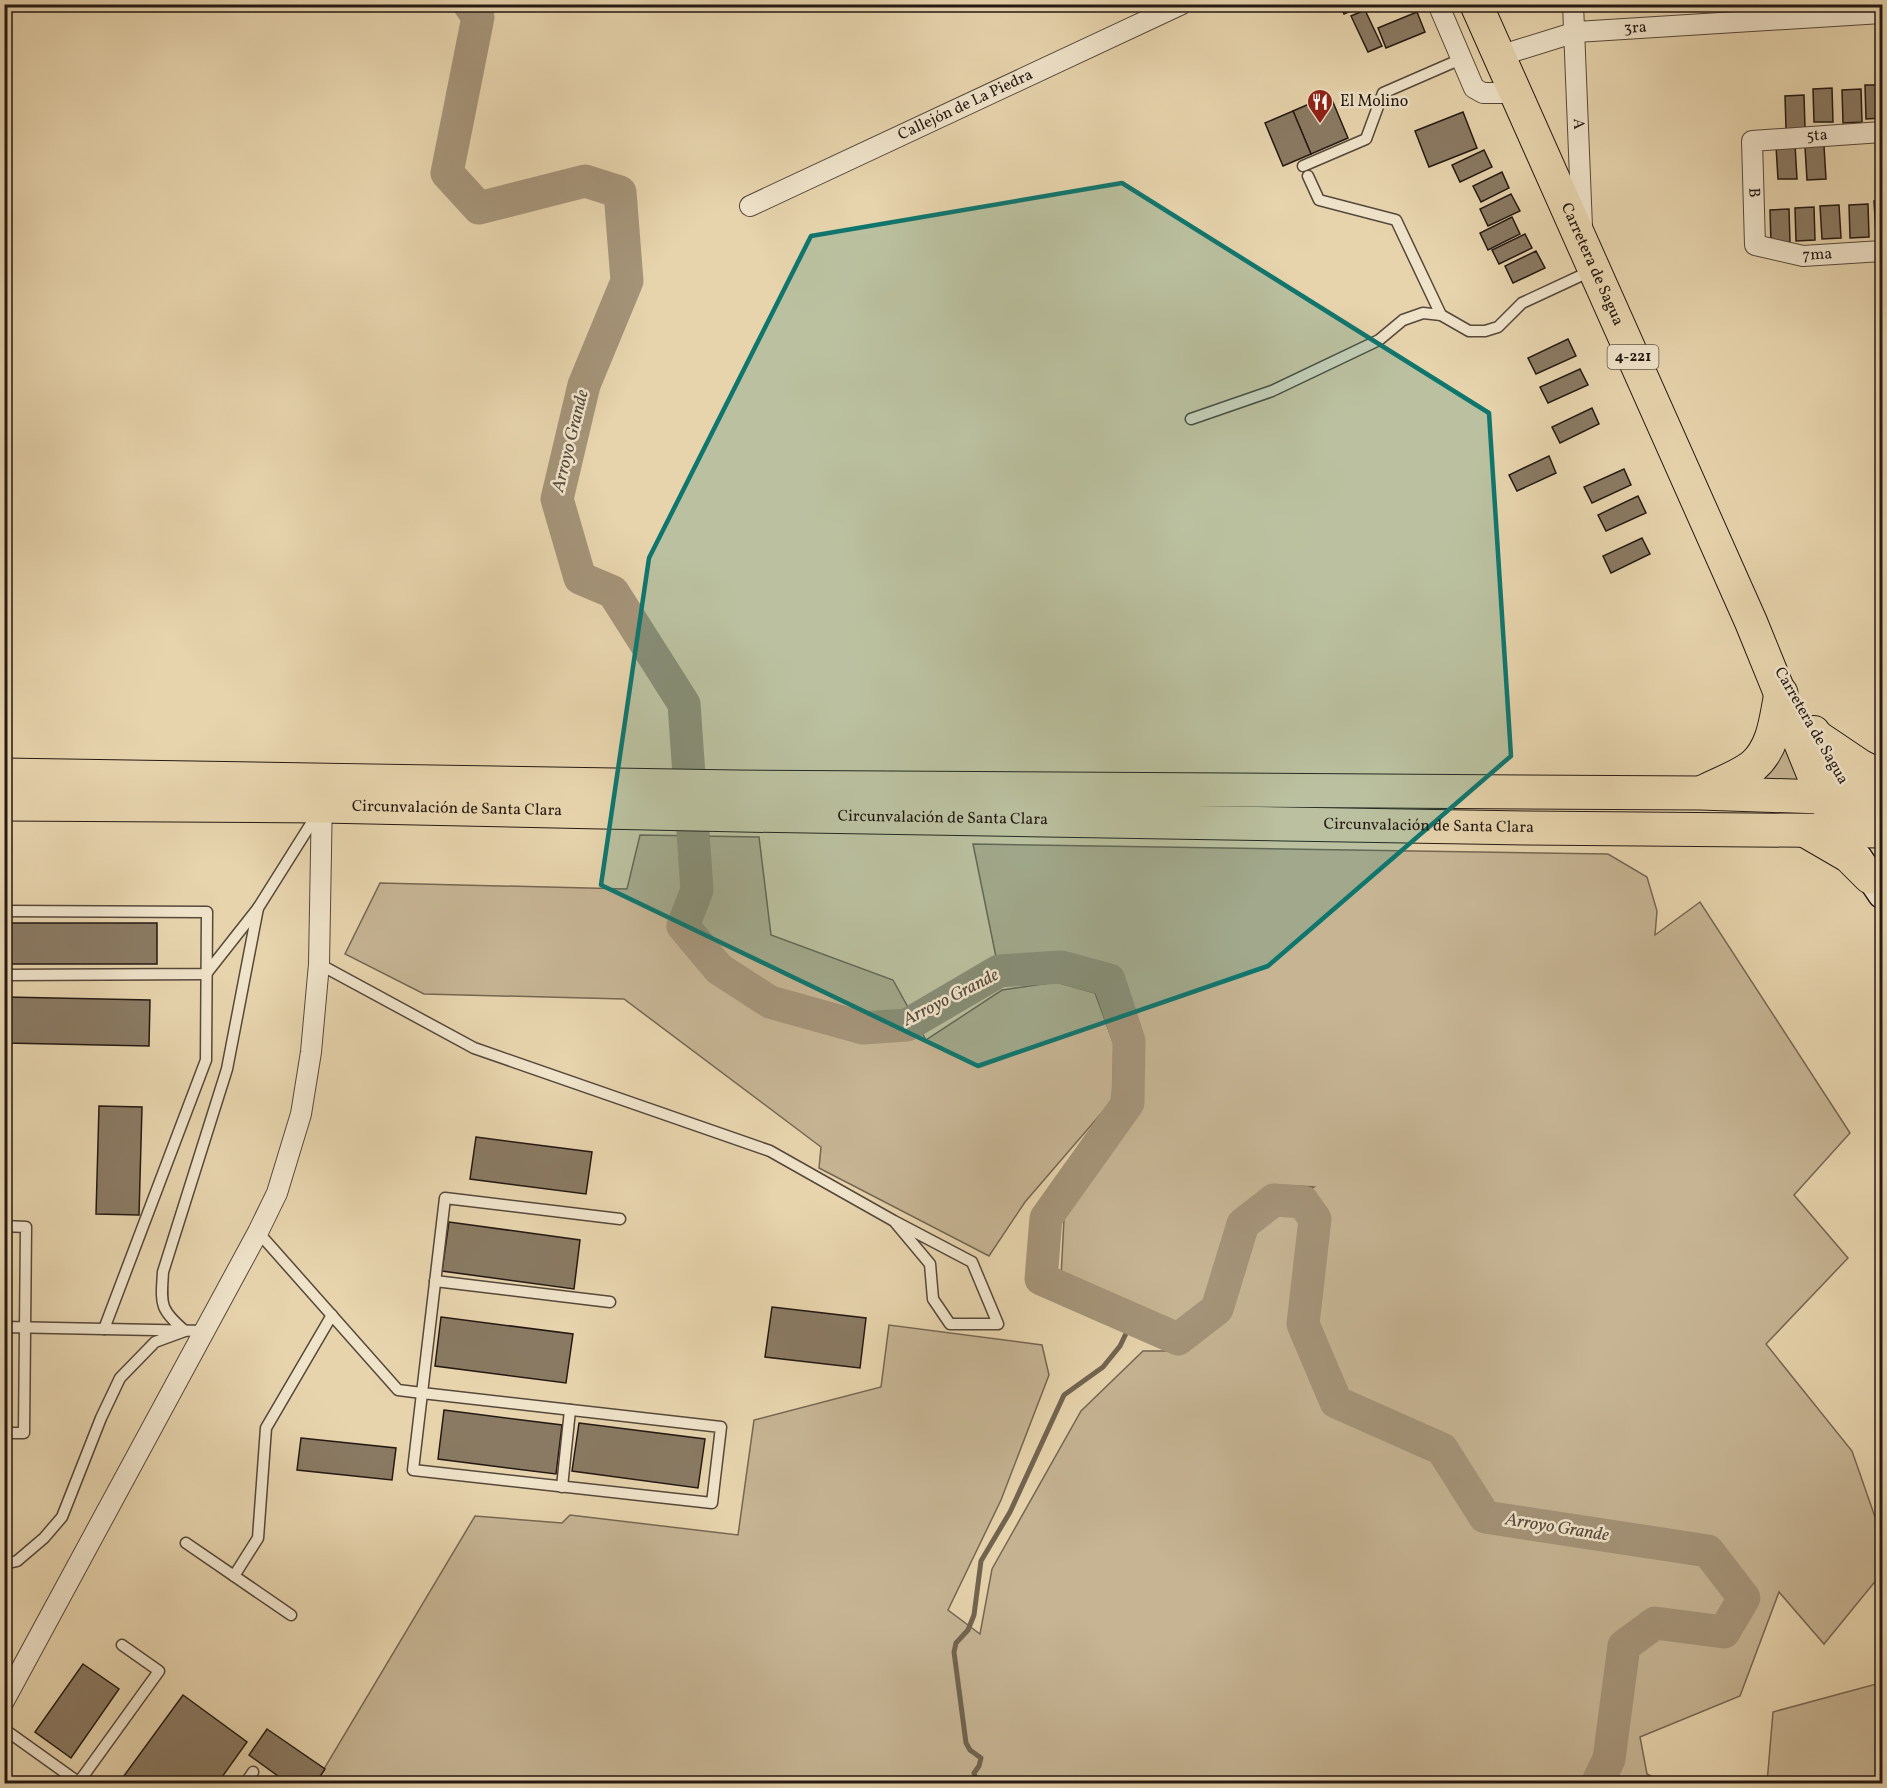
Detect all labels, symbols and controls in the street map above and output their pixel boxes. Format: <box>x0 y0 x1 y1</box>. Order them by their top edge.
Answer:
street label: 3ra <box>1623 17 1647 40</box>
street label: Callejón de La Piedra <box>894 64 1037 146</box>
restaurant icon: El Molino <box>1305 87 1335 125</box>
place label: El Molino <box>1340 91 1408 113</box>
street label: A <box>1567 118 1589 130</box>
street label: 5ta <box>1806 124 1828 148</box>
street label: B <box>1742 187 1765 198</box>
street label: Carretera de Sagua <box>1555 200 1629 329</box>
street label: 7ma <box>1802 243 1833 267</box>
road number: 4-221 <box>1608 345 1658 369</box>
water label: Arroyo Grande <box>546 387 596 496</box>
street label: Carretera de Sagua <box>1768 663 1854 789</box>
street label: Circunvalación de Santa Clara <box>352 796 562 822</box>
street label: Circunvalación de Santa Clara <box>837 806 1048 831</box>
street label: Circunvalación de Santa Clara <box>1323 814 1534 839</box>
water label: Arroyo Grande <box>898 963 1004 1033</box>
water label: Arroyo Grande <box>1502 1507 1611 1549</box>

